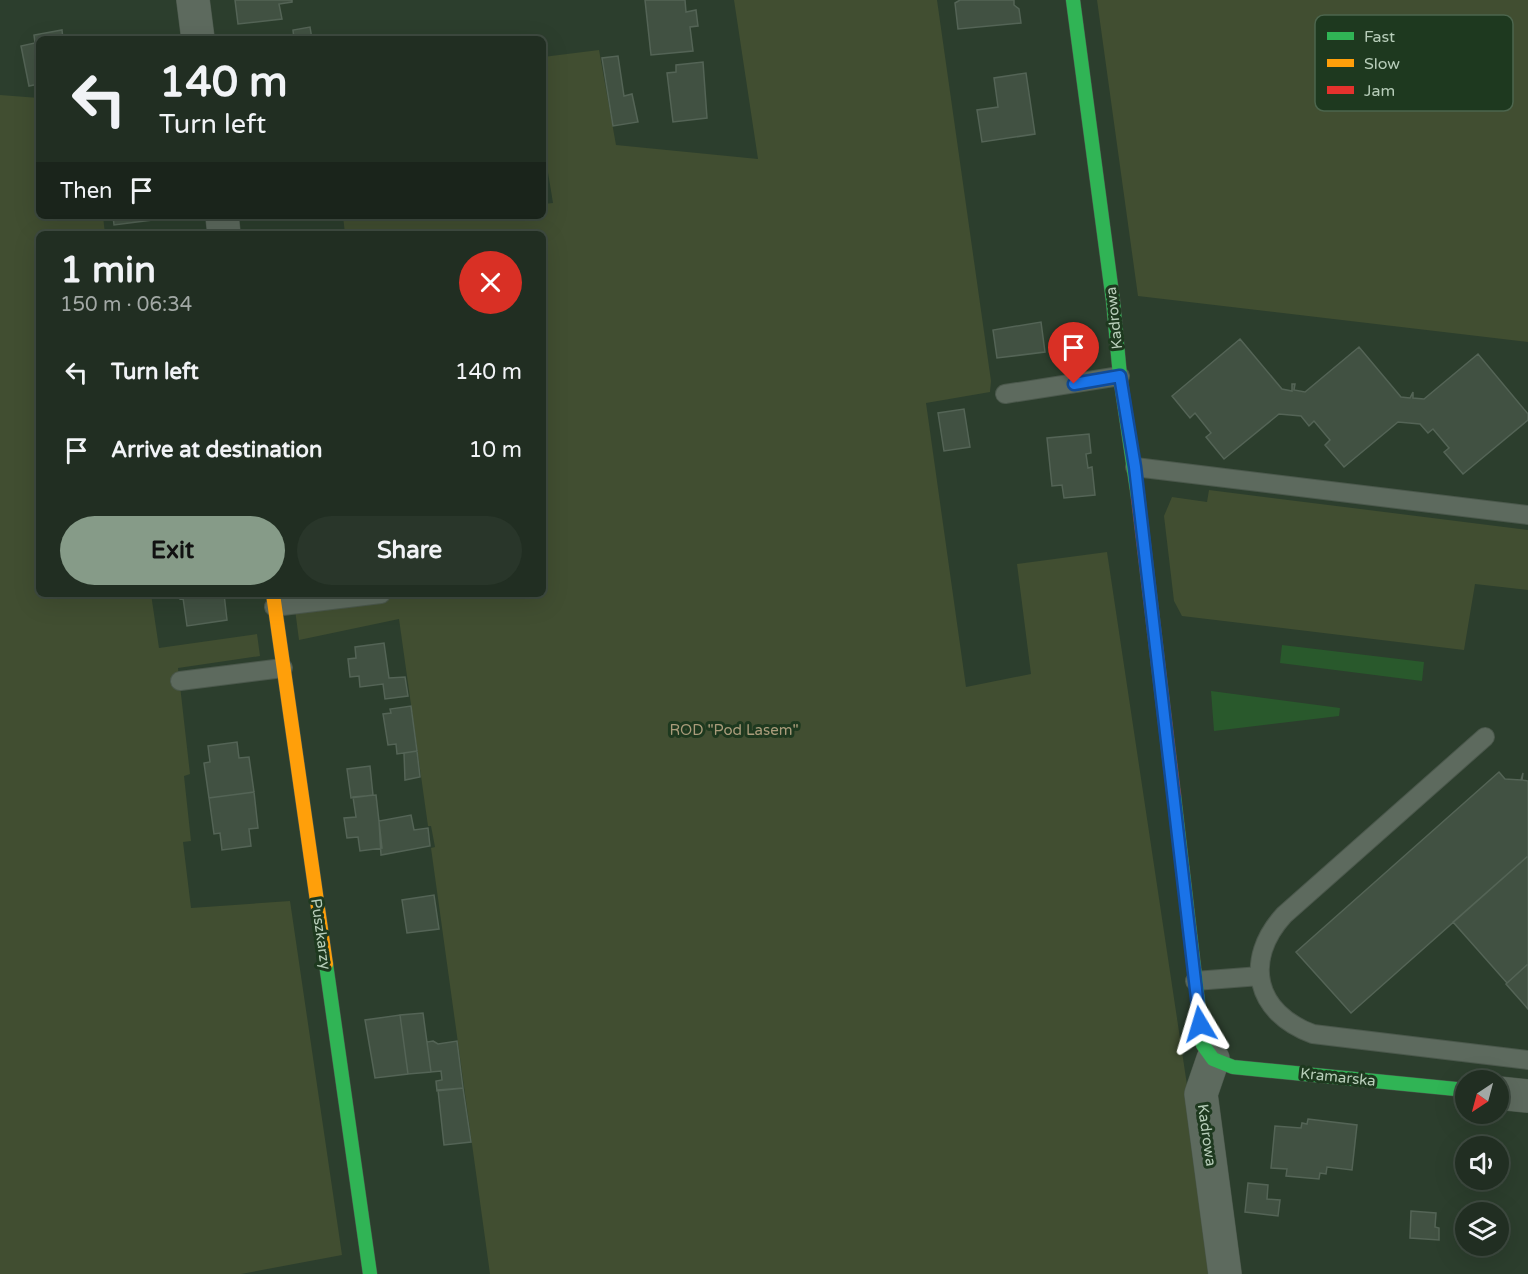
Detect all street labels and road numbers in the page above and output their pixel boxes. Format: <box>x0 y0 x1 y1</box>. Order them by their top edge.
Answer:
street label: Kadrowa <box>1102 286 1126 350</box>
street label: Puszkarzy <box>307 897 335 971</box>
street label: Kramarska <box>1299 1064 1377 1090</box>
street label: Kadrowa <box>1194 1103 1220 1167</box>

